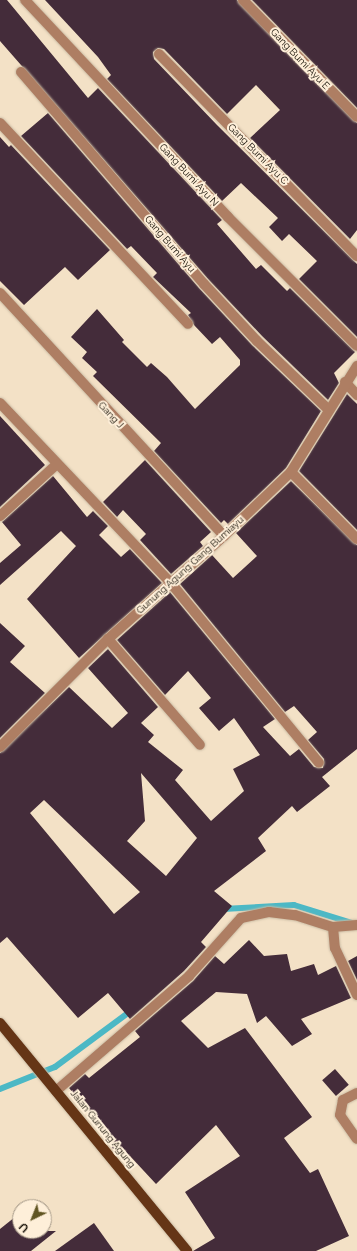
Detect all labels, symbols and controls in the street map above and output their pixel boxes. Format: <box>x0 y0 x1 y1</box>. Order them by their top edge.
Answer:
street label: Gang Bumi Ayu E <box>268 26 332 92</box>
street label: Gang Bumi Ayu C <box>225 121 291 187</box>
street label: Gang Bumi Ayu N <box>157 141 221 209</box>
street label: Gang Bumi Ayu <box>142 213 198 275</box>
street label: Gang J <box>96 399 126 431</box>
street label: Gunung Agung Gang Bumiayu <box>134 514 246 616</box>
street label: Jalan Gunung Agung <box>68 1088 138 1170</box>
north arrow <box>12 1199 52 1239</box>
text: U <box>17 1220 32 1235</box>

